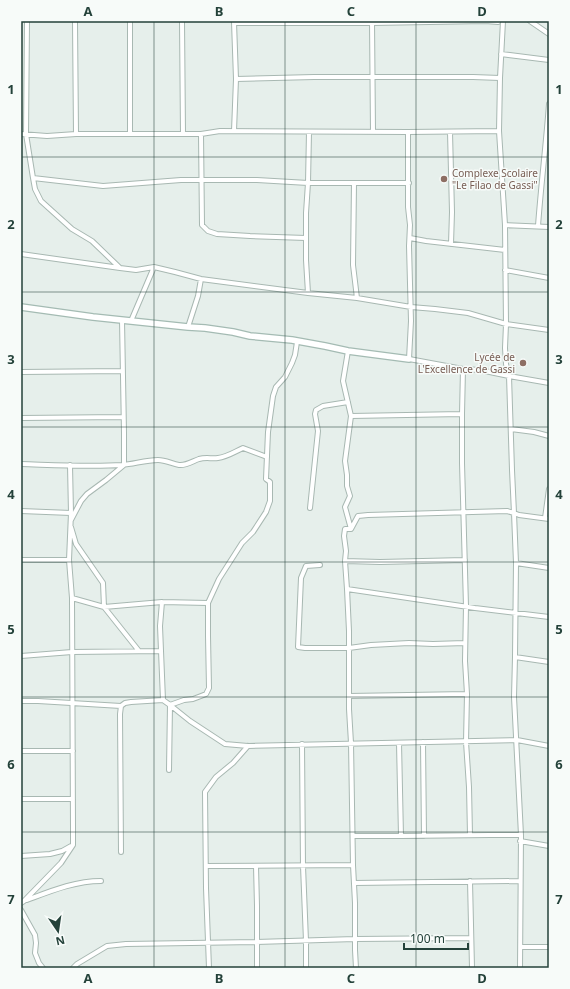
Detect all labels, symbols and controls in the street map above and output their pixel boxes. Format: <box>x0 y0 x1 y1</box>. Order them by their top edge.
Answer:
text: A <box>84 2 93 20</box>
text: B <box>215 2 223 20</box>
text: C <box>347 2 355 20</box>
text: D <box>477 2 487 20</box>
text: 1 <box>7 80 15 98</box>
text: 1 <box>555 80 563 98</box>
place label: Complexe Scolaire "Le Filao de Gassi" <box>452 166 538 192</box>
marker: Complexe Scolaire "Le Filao de Gassi" <box>439 174 449 184</box>
text: 2 <box>7 215 15 233</box>
text: 2 <box>555 215 563 233</box>
text: 3 <box>7 350 15 368</box>
place label: Lycée de L'Excellence de Gassi <box>418 350 515 376</box>
text: 3 <box>555 350 563 368</box>
marker: Lycée de L'Excellence de Gassi <box>518 358 528 368</box>
text: 4 <box>7 485 15 503</box>
text: 4 <box>555 485 563 503</box>
text: 5 <box>7 620 15 638</box>
text: 5 <box>555 620 563 638</box>
text: 6 <box>7 755 15 773</box>
text: 6 <box>555 755 563 773</box>
text: 7 <box>7 890 15 908</box>
text: 7 <box>555 890 563 908</box>
north arrow <box>38 911 78 951</box>
scale bar <box>404 925 468 951</box>
text: 100 m <box>410 930 445 947</box>
text: N <box>54 933 66 950</box>
text: A <box>84 969 93 987</box>
text: B <box>215 969 223 987</box>
text: C <box>347 969 355 987</box>
text: D <box>477 969 487 987</box>

